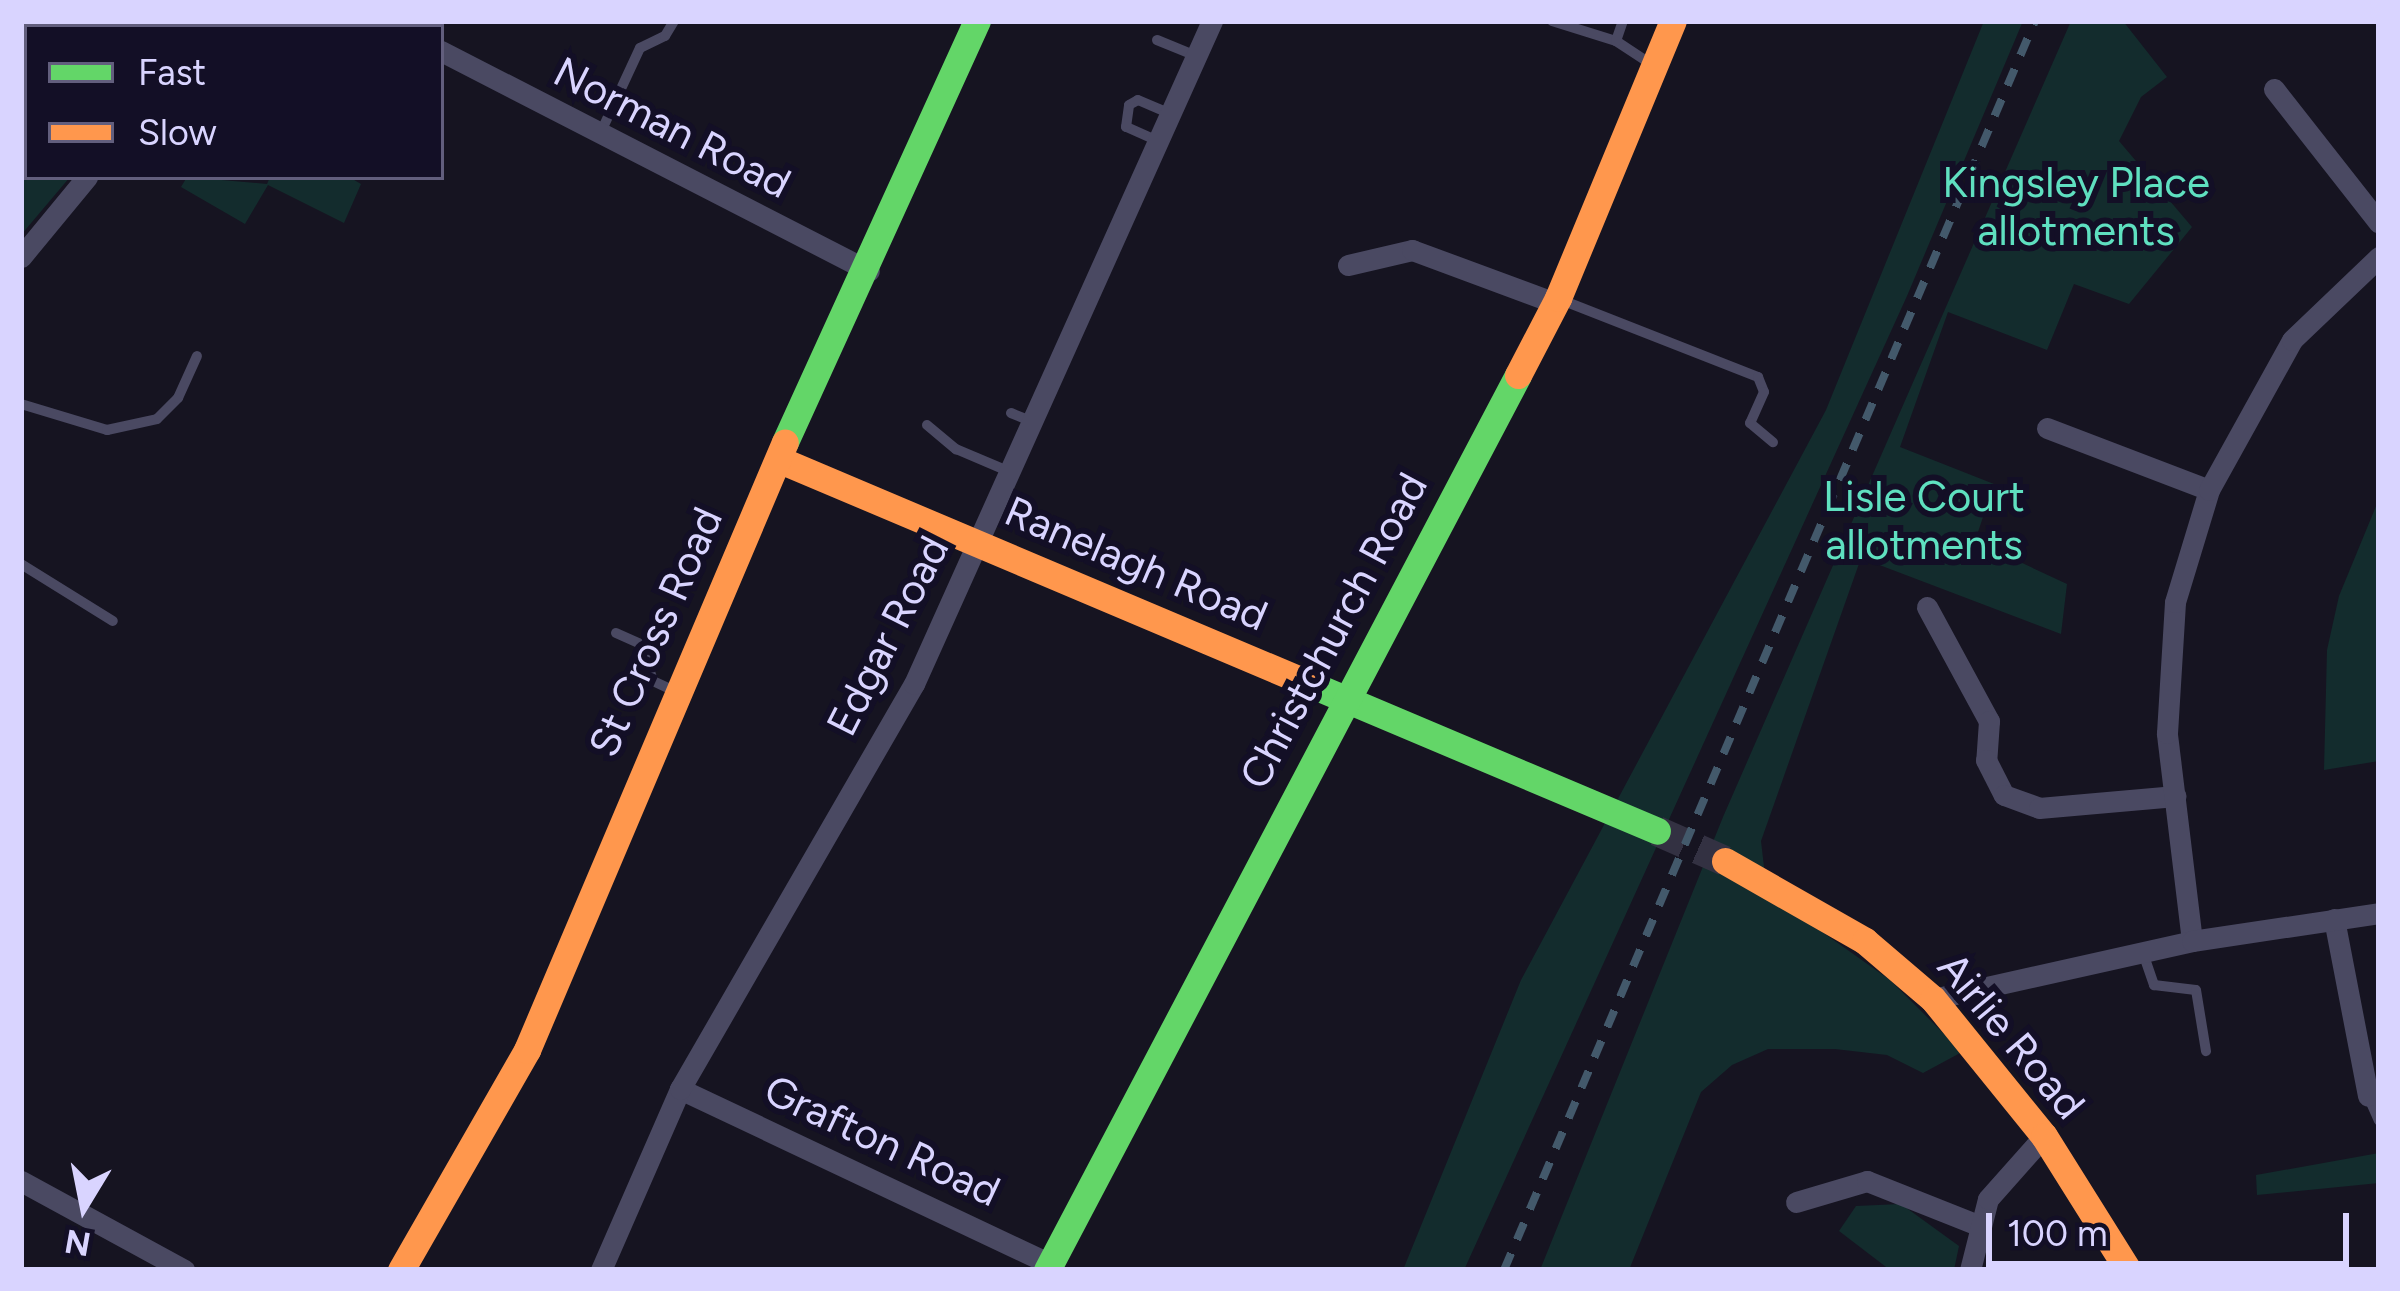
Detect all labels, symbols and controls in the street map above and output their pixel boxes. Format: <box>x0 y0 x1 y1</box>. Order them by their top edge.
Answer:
legend <box>24 24 444 180</box>
street label: Norman Road <box>545 47 799 209</box>
text: Fast <box>138 51 206 94</box>
text: Slow <box>138 111 217 154</box>
park label: Kingsley Place allotments <box>1942 158 2210 256</box>
street label: Christchurch Road <box>1230 465 1438 797</box>
park label: Lisle Court allotments <box>1823 472 2025 570</box>
street label: Ranelagh Road <box>997 486 1275 642</box>
street label: St Cross Road <box>579 500 733 764</box>
street label: Edgar Road <box>816 528 960 744</box>
street label: Airlie Road <box>1927 943 2095 1129</box>
street label: Grafton Road <box>756 1065 1008 1217</box>
north arrow <box>24 1147 144 1267</box>
scale bar <box>1992 1189 2355 1263</box>
text: 100 m <box>2007 1212 2108 1255</box>
text: N <box>62 1222 94 1264</box>

